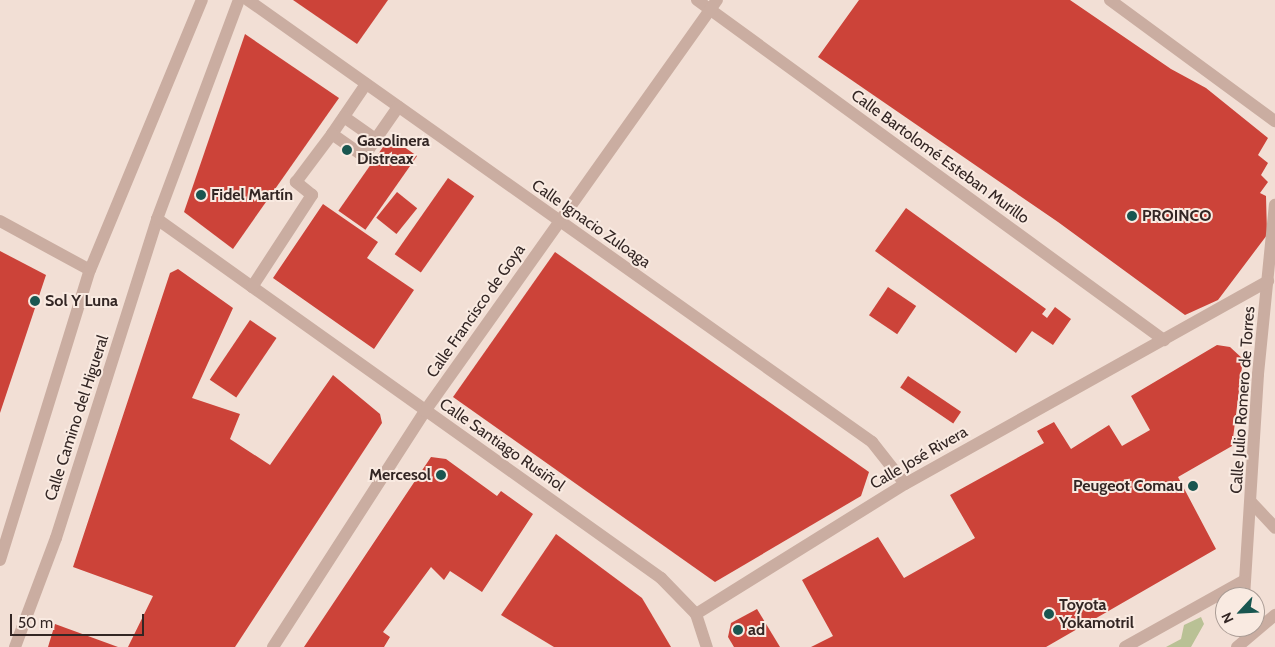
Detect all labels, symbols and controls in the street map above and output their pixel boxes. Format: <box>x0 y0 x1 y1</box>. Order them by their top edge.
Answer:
street label: Calle Bartolomé Esteban Murillo <box>847 86 1033 228</box>
place label: Gasolinera Distreax <box>357 131 430 169</box>
marker: Gasolinera Distreax <box>341 144 353 156</box>
street label: Calle Ignacio Zuloaga <box>528 176 654 272</box>
place label: Fidel Martín <box>211 185 293 205</box>
marker: Fidel Martín <box>195 189 207 201</box>
place label: PROINCO <box>1142 206 1211 226</box>
marker: PROINCO <box>1126 210 1138 222</box>
street label: Calle Francisco de Goya <box>423 241 529 381</box>
place label: Sol Y Luna <box>45 291 118 311</box>
marker: Sol Y Luna <box>29 295 41 307</box>
street label: Calle Julio Romero de Torres <box>1227 306 1259 494</box>
street label: Calle Camino del Higueral <box>41 333 113 503</box>
street label: Calle Santiago Rusiñol <box>436 394 568 496</box>
street label: Calle José Rivera <box>867 422 971 494</box>
place label: Mercesol <box>369 465 431 485</box>
marker: Mercesol <box>435 469 447 481</box>
place label: Peugeot Comau <box>1073 476 1183 496</box>
marker: Peugeot Comau <box>1187 480 1199 492</box>
north arrow <box>1215 587 1265 637</box>
place label: Toyota Yokamotril <box>1059 595 1134 633</box>
scale bar <box>12 604 146 636</box>
marker: Toyota Yokamotril <box>1043 608 1055 620</box>
text: N <box>1217 610 1238 626</box>
text: 50 m <box>18 614 53 632</box>
place label: ad <box>748 620 765 640</box>
marker: ad <box>732 624 744 636</box>

